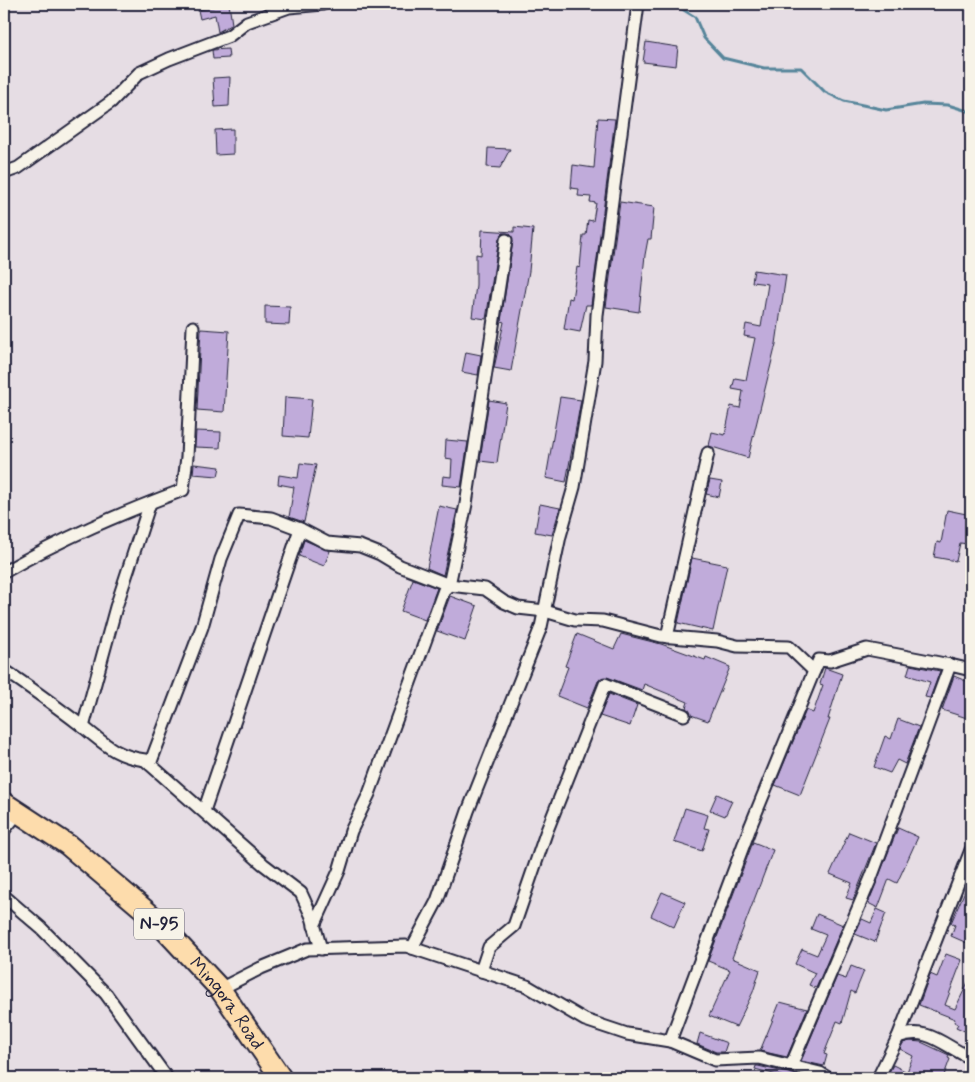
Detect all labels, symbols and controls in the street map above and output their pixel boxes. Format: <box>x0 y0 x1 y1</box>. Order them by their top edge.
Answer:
road number: N-95 <box>134 909 184 940</box>
street label: Mingora Road <box>184 951 270 1055</box>

